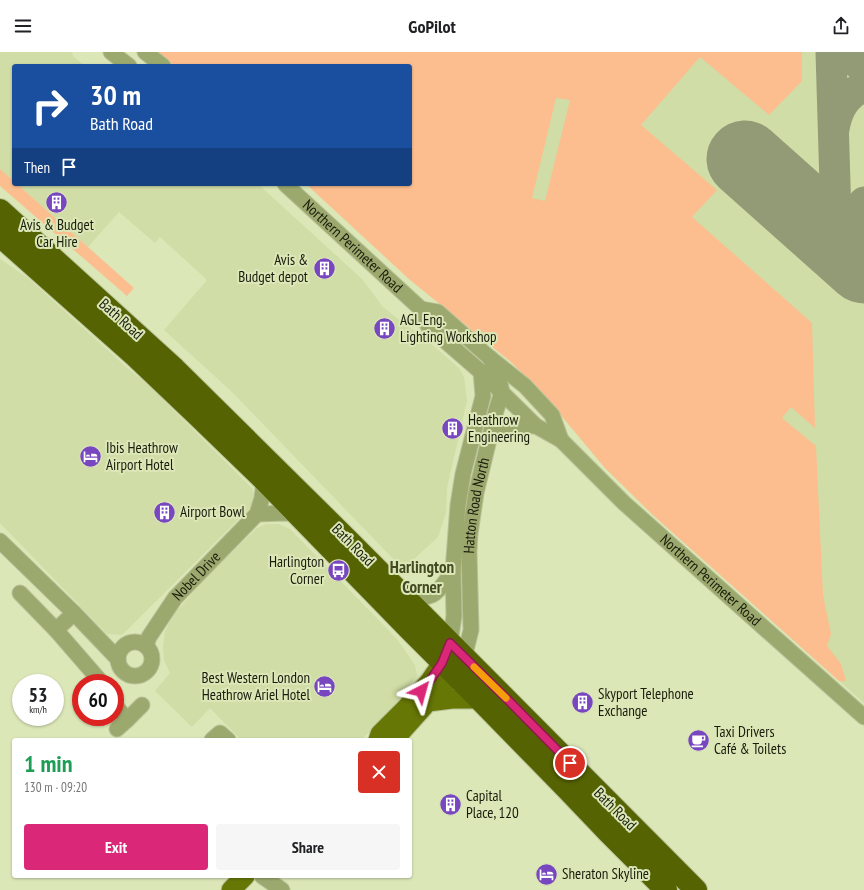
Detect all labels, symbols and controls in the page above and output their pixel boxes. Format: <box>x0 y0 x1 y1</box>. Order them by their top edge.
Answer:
icon: menu <box>12 15 34 37</box>
text: GoPilot <box>408 15 456 38</box>
icon: share <box>830 15 852 37</box>
text: 30 m <box>90 76 141 113</box>
icon: right <box>24 80 76 132</box>
text: Bath Road <box>90 112 153 135</box>
icon: arrive <box>58 156 80 178</box>
text: Then <box>24 158 50 177</box>
building icon: Avis & Budget Car Hire <box>44 189 70 215</box>
street label: Northern Perimeter Road <box>299 195 407 297</box>
place label: Avis & Budget Car Hire <box>20 215 94 251</box>
place label: Avis & Budget depot <box>238 250 308 286</box>
building icon: Avis & Budget depot <box>311 256 337 282</box>
street label: Bath Road <box>95 294 147 343</box>
place label: AGL Eng. Lighting Workshop <box>400 310 497 346</box>
building icon: AGL Eng. Lighting Workshop <box>372 316 398 342</box>
place label: Heathrow Engineering <box>468 410 530 446</box>
building icon: Heathrow Engineering <box>439 416 465 442</box>
place label: Ibis Heathrow Airport Hotel <box>106 438 178 474</box>
hotel icon: Ibis Heathrow Airport Hotel <box>78 444 104 470</box>
street label: Hatton Road North <box>459 455 493 554</box>
building icon: Airport Bowl <box>151 499 177 525</box>
place label: Airport Bowl <box>180 502 246 521</box>
street label: Bath Road <box>328 519 379 570</box>
street label: Northern Perimeter Road <box>656 530 765 630</box>
street label: Nobel Drive <box>168 547 224 604</box>
place label: Harlington Corner <box>269 552 325 588</box>
district label: Harlington Corner <box>390 556 454 598</box>
bus stop icon: Harlington Corner <box>326 558 352 584</box>
place label: Best Western London Heathrow Ariel Hotel <box>202 668 310 704</box>
position arrow <box>400 670 442 712</box>
speed limit sign: 60 <box>72 674 124 726</box>
hotel icon: Best Western London Heathrow Ariel Hotel <box>312 674 338 700</box>
text: 53 <box>28 682 48 708</box>
place label: Skyport Telephone Exchange <box>598 684 694 720</box>
building icon: Skyport Telephone Exchange <box>569 690 595 716</box>
text: km/h <box>29 703 47 716</box>
place label: Taxi Drivers Café & Toilets <box>714 722 786 758</box>
cafe icon: Taxi Drivers Café & Toilets <box>685 728 711 754</box>
pin <box>553 746 587 780</box>
text: 1 min <box>24 748 72 779</box>
button: close <box>358 751 400 793</box>
icon: arrive <box>559 752 581 774</box>
text: 130 m · 09:20 <box>24 779 87 796</box>
street label: Bath Road <box>590 783 641 834</box>
place label: Capital Place, 120 <box>466 786 519 822</box>
building icon: Capital Place, 120 <box>438 792 464 818</box>
button: Exit <box>24 824 208 870</box>
button: Share <box>216 824 400 870</box>
hotel icon: Sheraton Skyline <box>533 861 559 887</box>
place label: Sheraton Skyline <box>562 864 649 883</box>

